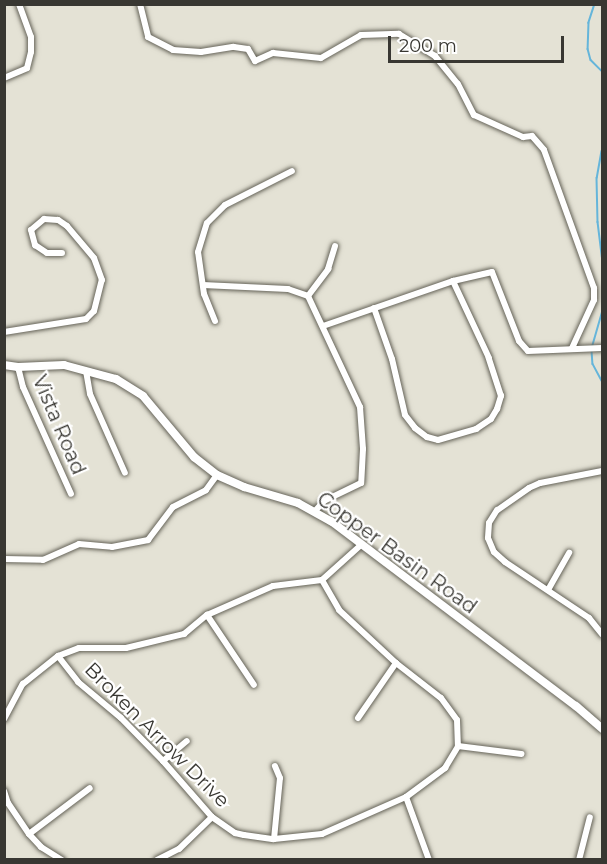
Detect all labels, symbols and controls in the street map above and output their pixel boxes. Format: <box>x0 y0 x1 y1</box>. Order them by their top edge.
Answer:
scale bar <box>391 24 566 62</box>
text: 200 m <box>399 35 457 57</box>
street label: Vista Road <box>27 372 91 478</box>
street label: Copper Basin Road <box>312 487 482 619</box>
street label: Broken Arrow Drive <box>80 658 234 812</box>

